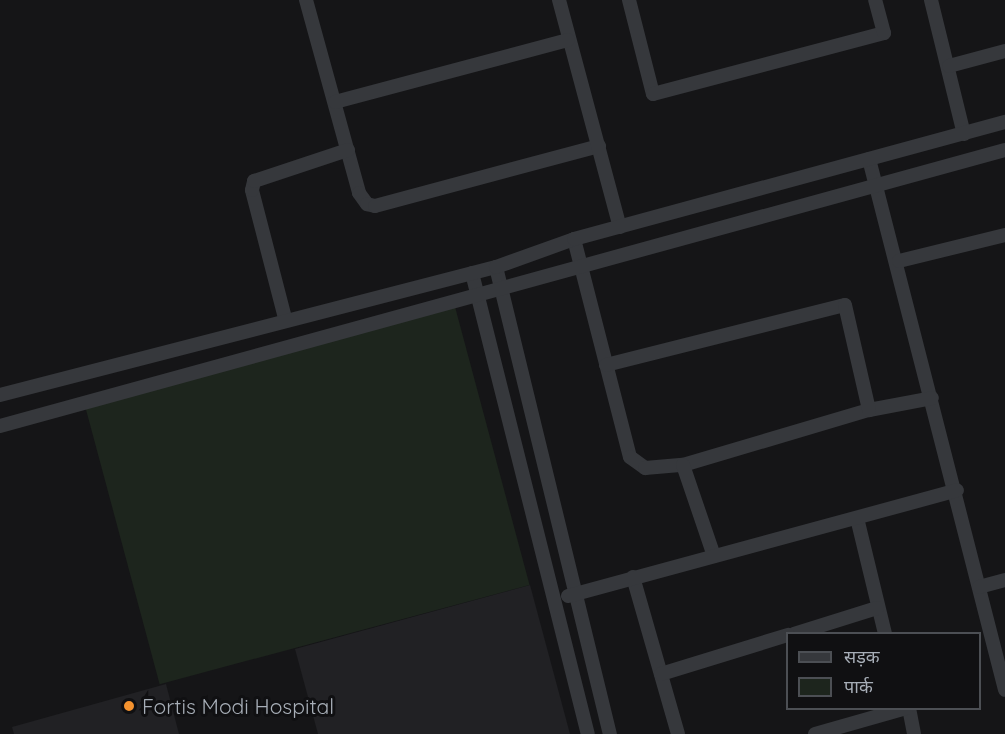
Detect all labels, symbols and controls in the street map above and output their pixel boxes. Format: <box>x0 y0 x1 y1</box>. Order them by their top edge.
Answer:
legend <box>786 632 981 710</box>
text: सड़क <box>844 645 880 668</box>
text: पार्क <box>844 675 873 698</box>
place label: Fortis Modi Hospital <box>142 693 334 719</box>
marker: Fortis Modi Hospital <box>120 697 138 715</box>

